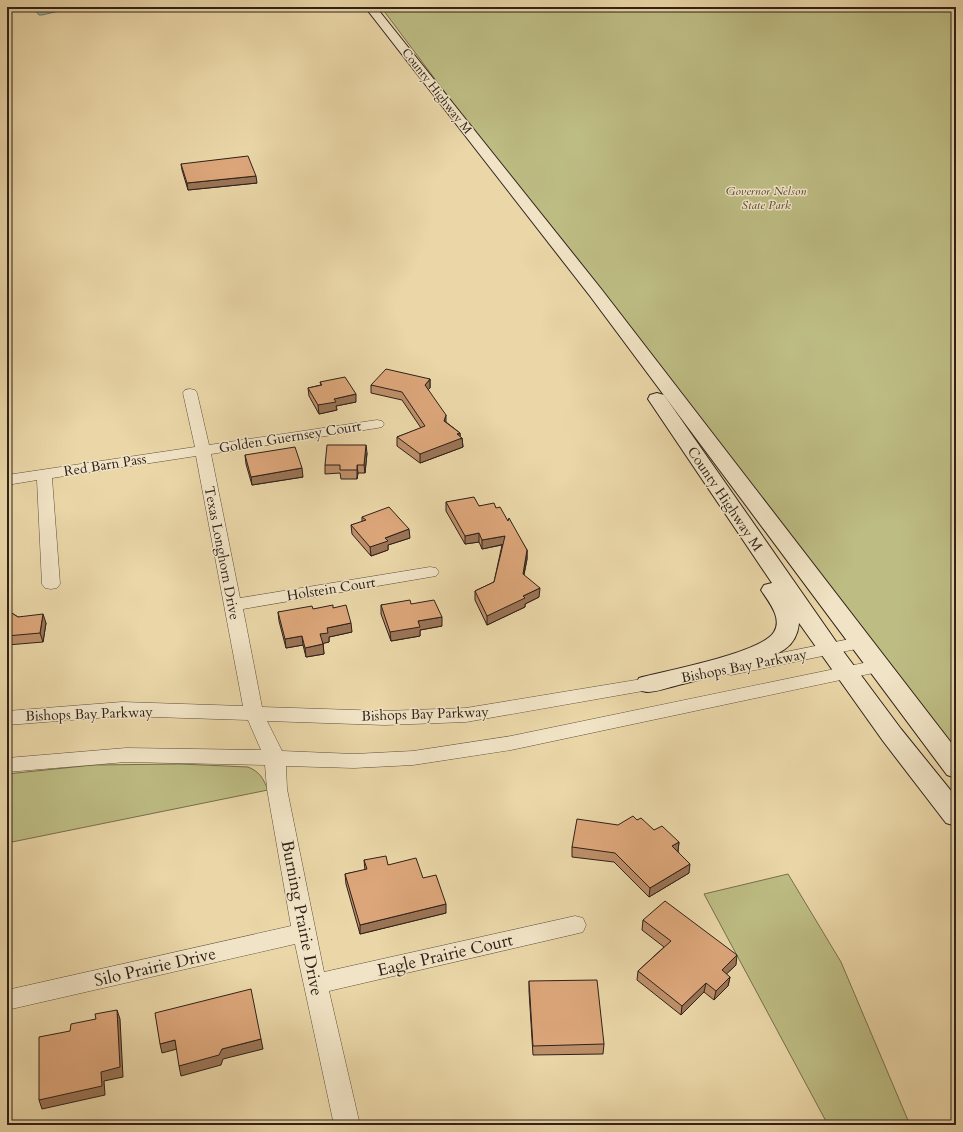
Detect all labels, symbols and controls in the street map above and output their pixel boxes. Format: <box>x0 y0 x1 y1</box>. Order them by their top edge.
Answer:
street label: County Highway M <box>398 45 476 138</box>
park label: Governor Nelson State Park <box>726 183 806 213</box>
street label: Golden Guernsey Court <box>218 416 363 458</box>
street label: County Highway M <box>683 443 767 555</box>
street label: Red Barn Pass <box>62 449 148 481</box>
street label: Texas Longhorn Drive <box>200 485 244 621</box>
street label: Holstein Court <box>285 573 377 605</box>
street label: Bishops Bay Parkway <box>680 644 809 687</box>
street label: Bishops Bay Parkway <box>25 702 154 726</box>
street label: Bishops Bay Parkway <box>361 702 490 726</box>
street label: Burning Prairie Drive <box>276 838 328 998</box>
street label: Eagle Prairie Court <box>375 928 516 982</box>
street label: Silo Prairie Drive <box>92 942 218 992</box>

